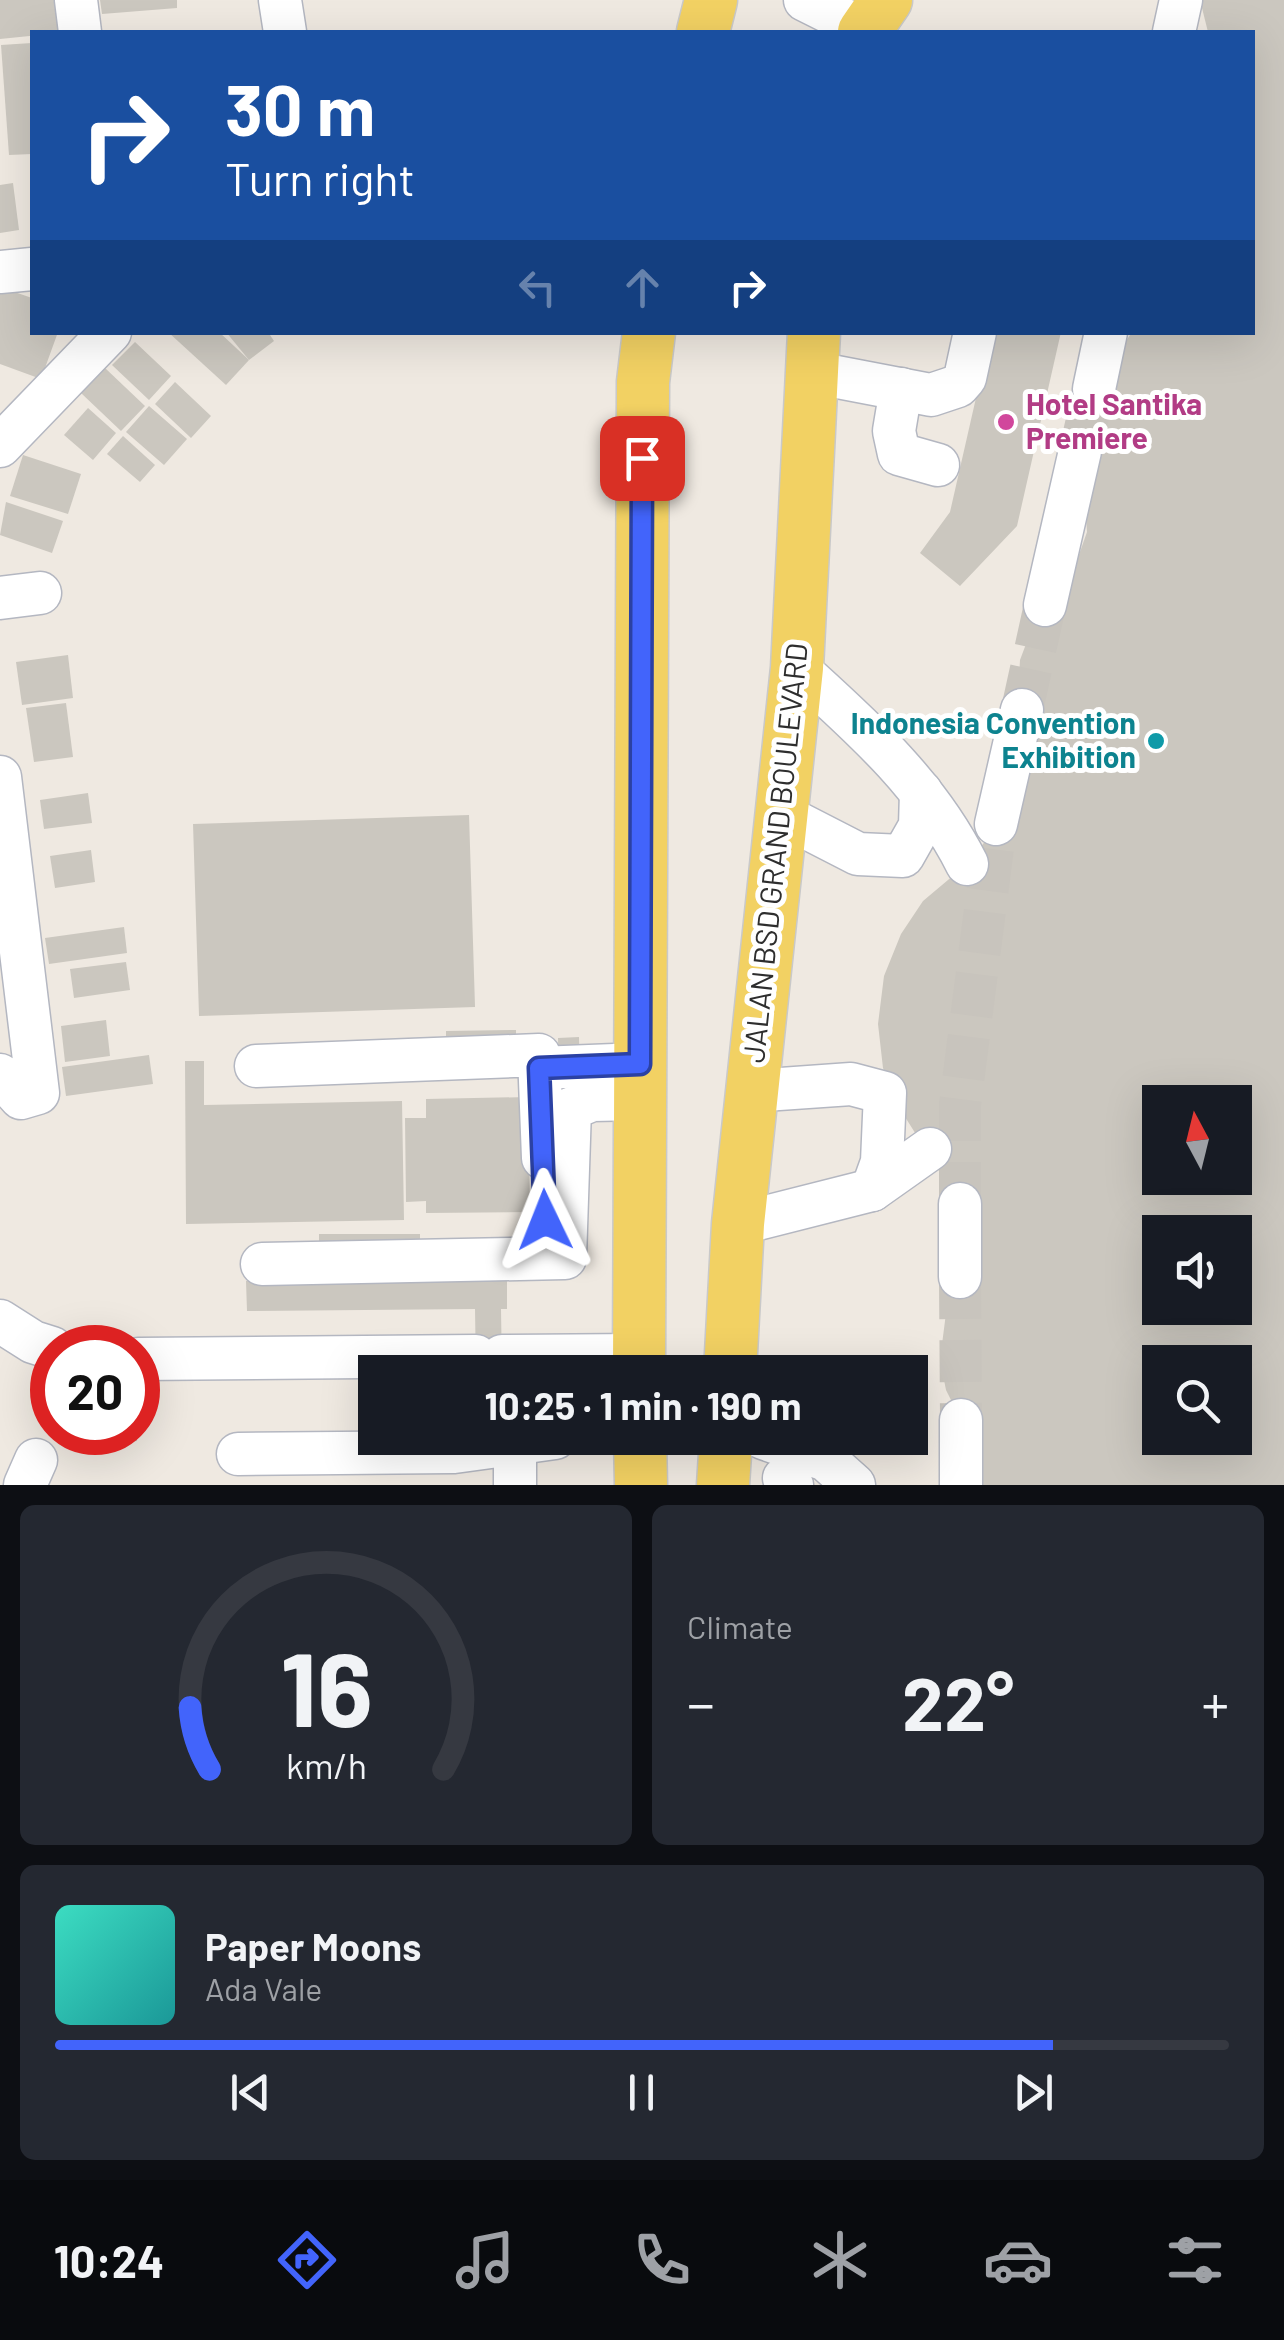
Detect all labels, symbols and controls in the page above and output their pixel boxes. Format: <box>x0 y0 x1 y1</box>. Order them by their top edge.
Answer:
text: 30 m <box>225 66 375 150</box>
icon: right <box>60 70 190 200</box>
text: Turn right <box>225 151 415 205</box>
icon: left <box>510 260 565 315</box>
icon: ahead <box>615 260 670 315</box>
icon: right <box>720 260 775 315</box>
place label: Hotel Santika Premiere <box>1026 385 1202 455</box>
marker: Hotel Santika Premiere <box>995 411 1017 433</box>
pin <box>600 416 685 501</box>
icon: arrive <box>615 431 670 486</box>
street label: JALAN BSD GRAND BOULEVARD <box>734 641 814 1064</box>
place label: Indonesia Convention Exhibition <box>851 704 1136 774</box>
marker: Indonesia Convention Exhibition <box>1145 730 1167 752</box>
north arrow <box>1142 1085 1252 1195</box>
map controls <box>1142 1085 1252 1455</box>
position arrow <box>493 1168 597 1272</box>
button: sound <box>1142 1215 1252 1325</box>
speed limit sign: 20 <box>30 1325 160 1455</box>
button: search <box>1142 1345 1252 1455</box>
text: 10:25 · 1 min · 190 m <box>485 1382 801 1428</box>
text: Climate <box>687 1607 793 1645</box>
text: 16 <box>280 1623 372 1748</box>
text: 22° <box>902 1656 1014 1746</box>
text: − <box>687 1669 715 1735</box>
text: + <box>1201 1669 1229 1735</box>
text: km/h <box>286 1743 366 1786</box>
text: Paper Moons <box>205 1923 421 1969</box>
text: Ada Vale <box>205 1969 322 2007</box>
icon: previous <box>223 2065 278 2120</box>
icon: pause <box>614 2065 669 2120</box>
icon: next <box>1006 2065 1061 2120</box>
icon: directions <box>272 2225 342 2295</box>
icon: music <box>450 2225 520 2295</box>
icon: phone <box>627 2225 697 2295</box>
icon: climate <box>805 2225 875 2295</box>
icon: car <box>983 2225 1053 2295</box>
icon: filters <box>1160 2225 1230 2295</box>
text: 10:24 <box>54 2233 164 2287</box>

